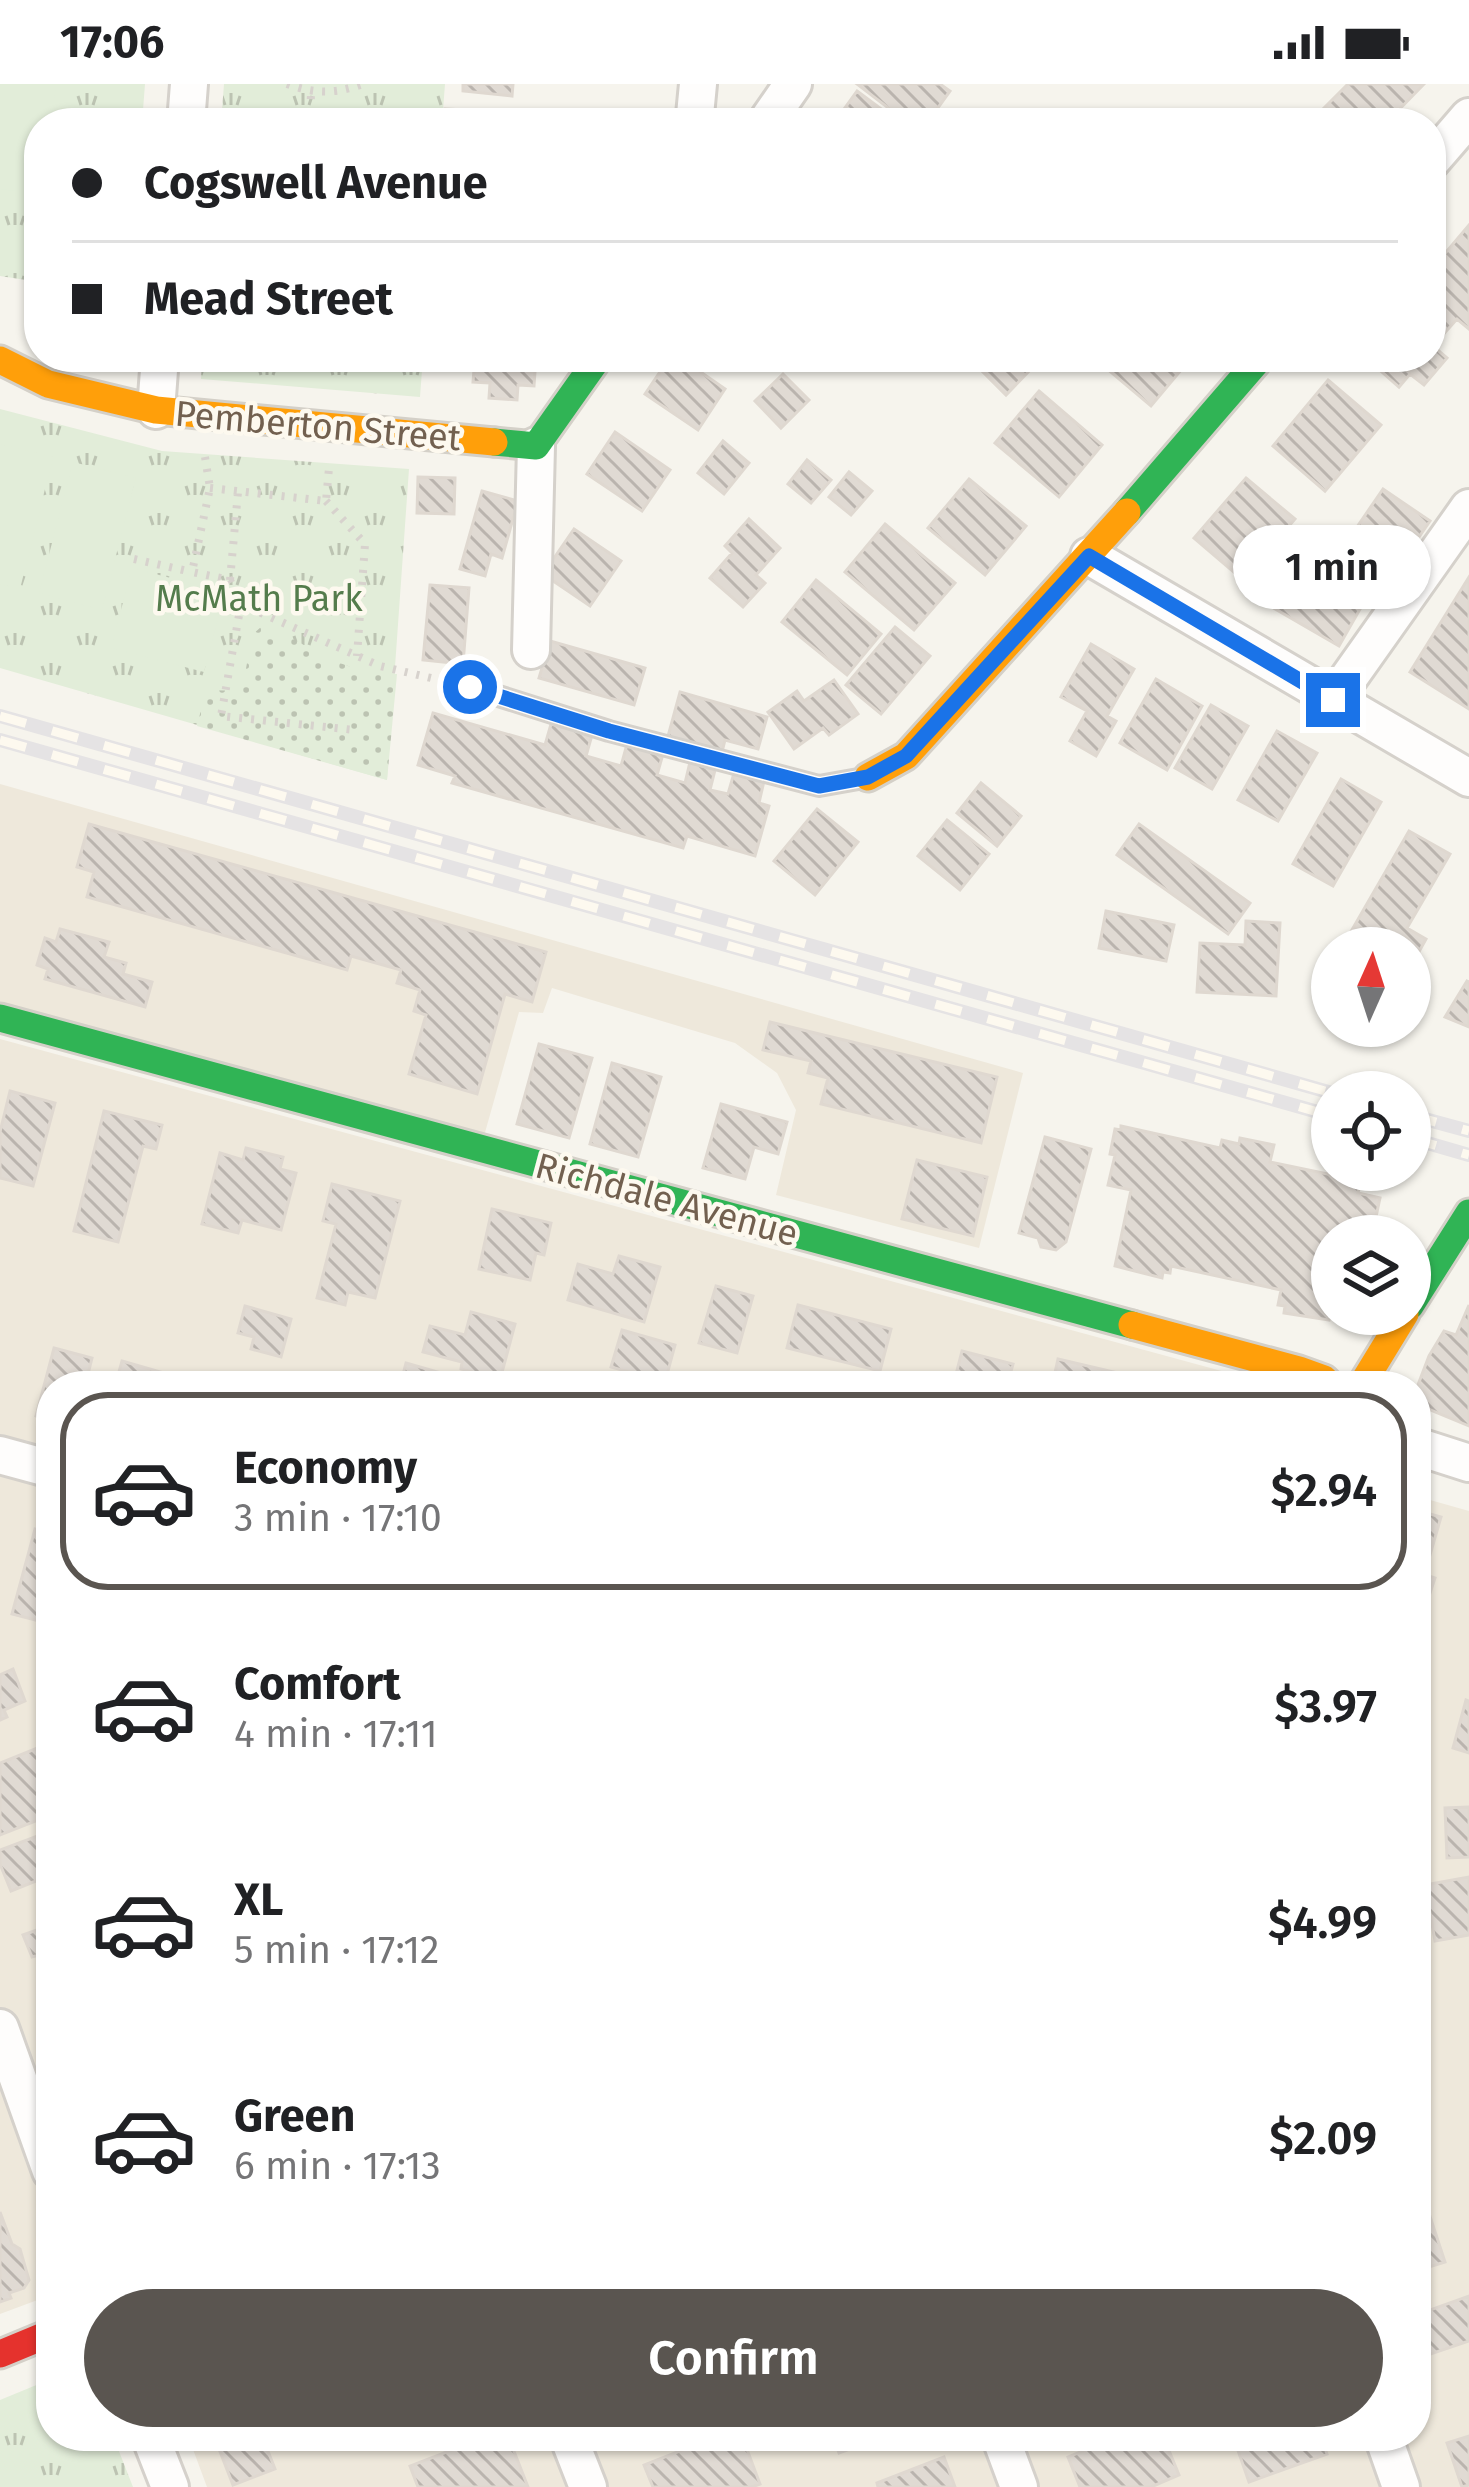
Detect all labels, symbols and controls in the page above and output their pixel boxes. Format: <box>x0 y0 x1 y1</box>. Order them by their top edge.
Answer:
text: 17:06 <box>60 15 164 69</box>
text: Cogswell Avenue <box>144 156 488 210</box>
text: Mead Street <box>144 272 393 326</box>
street label: Pemberton Street <box>173 392 463 460</box>
callout: 1 min <box>1234 526 1432 610</box>
text: 1 min <box>1285 544 1379 590</box>
park label: McMath Park <box>155 577 363 621</box>
route start <box>443 660 497 714</box>
route end <box>1306 673 1360 727</box>
north arrow <box>1311 927 1431 1047</box>
map controls <box>1311 927 1431 1335</box>
button: locate <box>1311 1071 1431 1191</box>
street label: Richdale Avenue <box>531 1144 803 1256</box>
button: layers <box>1311 1215 1431 1335</box>
icon: car <box>90 1437 198 1545</box>
text: Economy <box>234 1441 417 1495</box>
text: $2.94 <box>1271 1464 1377 1518</box>
text: 3 min · 17:10 <box>234 1495 442 1541</box>
icon: car <box>90 1653 198 1761</box>
text: Comfort <box>234 1657 401 1711</box>
text: $3.97 <box>1274 1680 1377 1734</box>
text: 4 min · 17:11 <box>234 1711 438 1757</box>
icon: car <box>90 1869 198 1977</box>
text: XL <box>234 1873 283 1927</box>
text: $4.99 <box>1268 1896 1377 1950</box>
text: 5 min · 17:12 <box>234 1927 439 1973</box>
icon: car <box>90 2085 198 2193</box>
text: Green <box>234 2089 355 2143</box>
text: $2.09 <box>1269 2112 1377 2166</box>
text: 6 min · 17:13 <box>234 2143 441 2189</box>
button: Confirm <box>84 2289 1383 2427</box>

